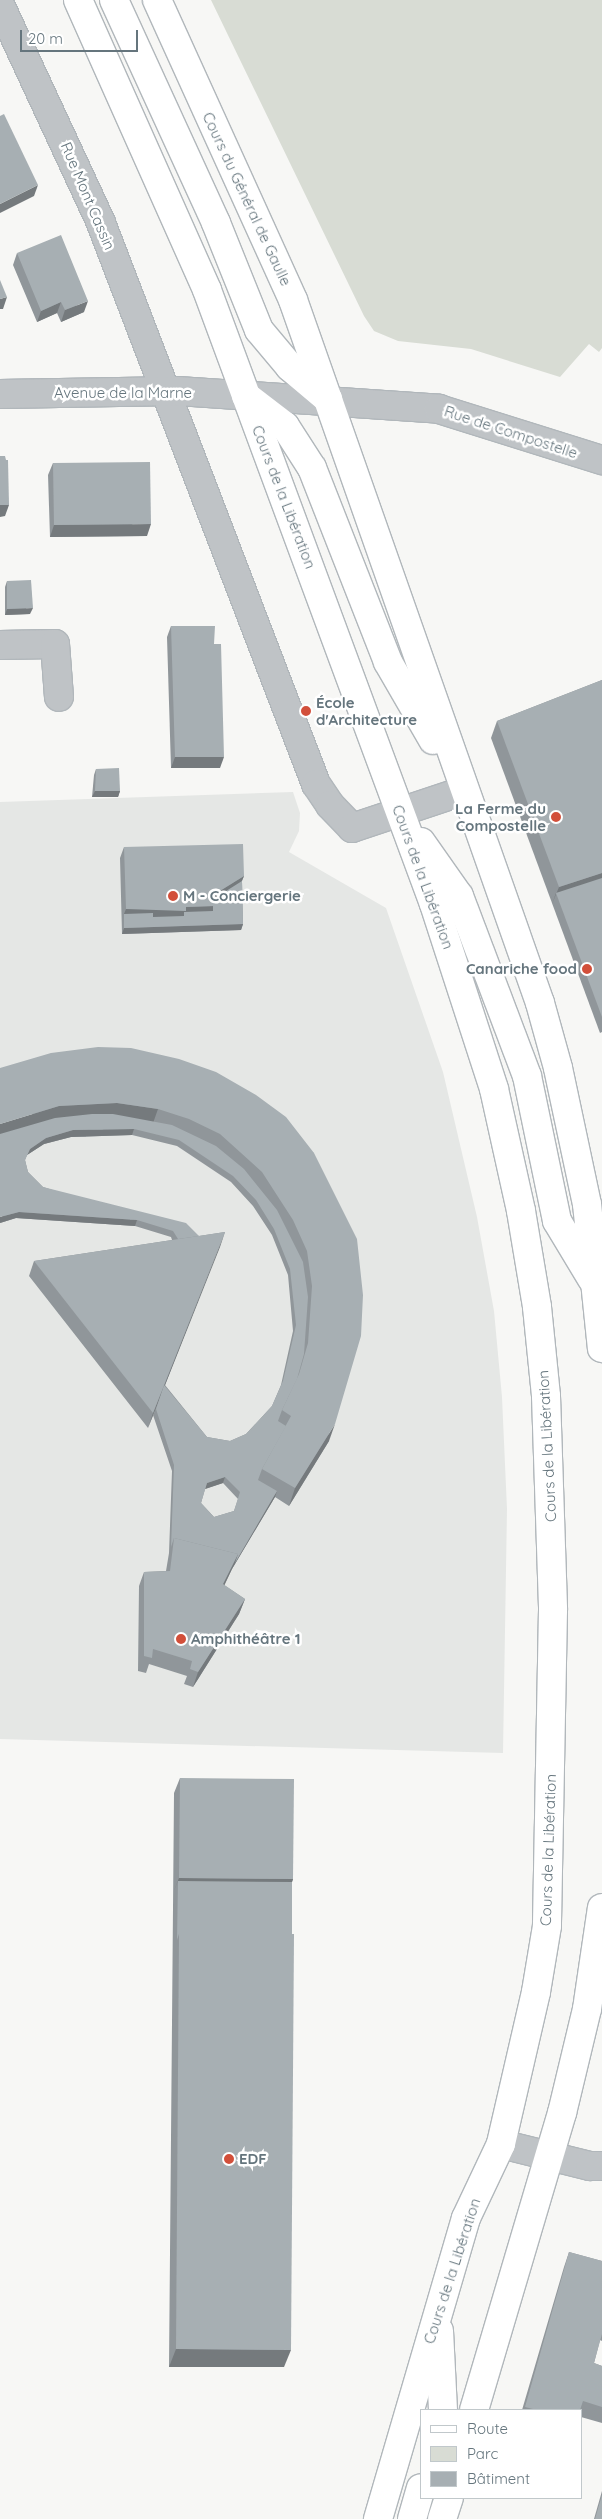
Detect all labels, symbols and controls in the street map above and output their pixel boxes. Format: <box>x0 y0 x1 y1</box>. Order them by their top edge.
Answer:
scale bar <box>22 20 140 52</box>
text: 20 m <box>28 29 63 48</box>
street label: Cours du Général de Gaulle <box>199 109 295 289</box>
street label: Rue Mont Cassin <box>57 139 119 253</box>
street label: Avenue de la Marne <box>54 384 192 402</box>
street label: Rue de Compostelle <box>442 402 580 462</box>
street label: Cours de la Libération <box>248 423 320 571</box>
place label: École d'Architecture <box>316 693 417 728</box>
marker: École d'Architecture <box>300 705 312 717</box>
place label: La Ferme du Compostelle <box>455 799 546 834</box>
street label: Cours de la Libération <box>389 802 457 952</box>
marker: La Ferme du Compostelle <box>550 811 562 823</box>
place label: M - Conciergerie <box>183 887 301 905</box>
marker: M - Conciergerie <box>167 890 179 902</box>
place label: Canariche food <box>466 960 577 978</box>
marker: Canariche food <box>581 963 593 975</box>
street label: Cours de la Libération <box>534 1370 560 1522</box>
place label: Amphithéâtre 1 <box>191 1630 301 1648</box>
marker: Amphithéâtre 1 <box>175 1633 187 1645</box>
street label: Cours de la Libération <box>536 1774 560 1926</box>
place label: EDF <box>239 2150 267 2168</box>
marker: EDF <box>223 2153 235 2165</box>
street label: Cours de la Libération <box>420 2196 484 2346</box>
legend <box>420 2409 582 2499</box>
text: Route <box>467 2419 508 2438</box>
text: Parc <box>467 2444 498 2463</box>
text: Bâtiment <box>467 2469 530 2488</box>

